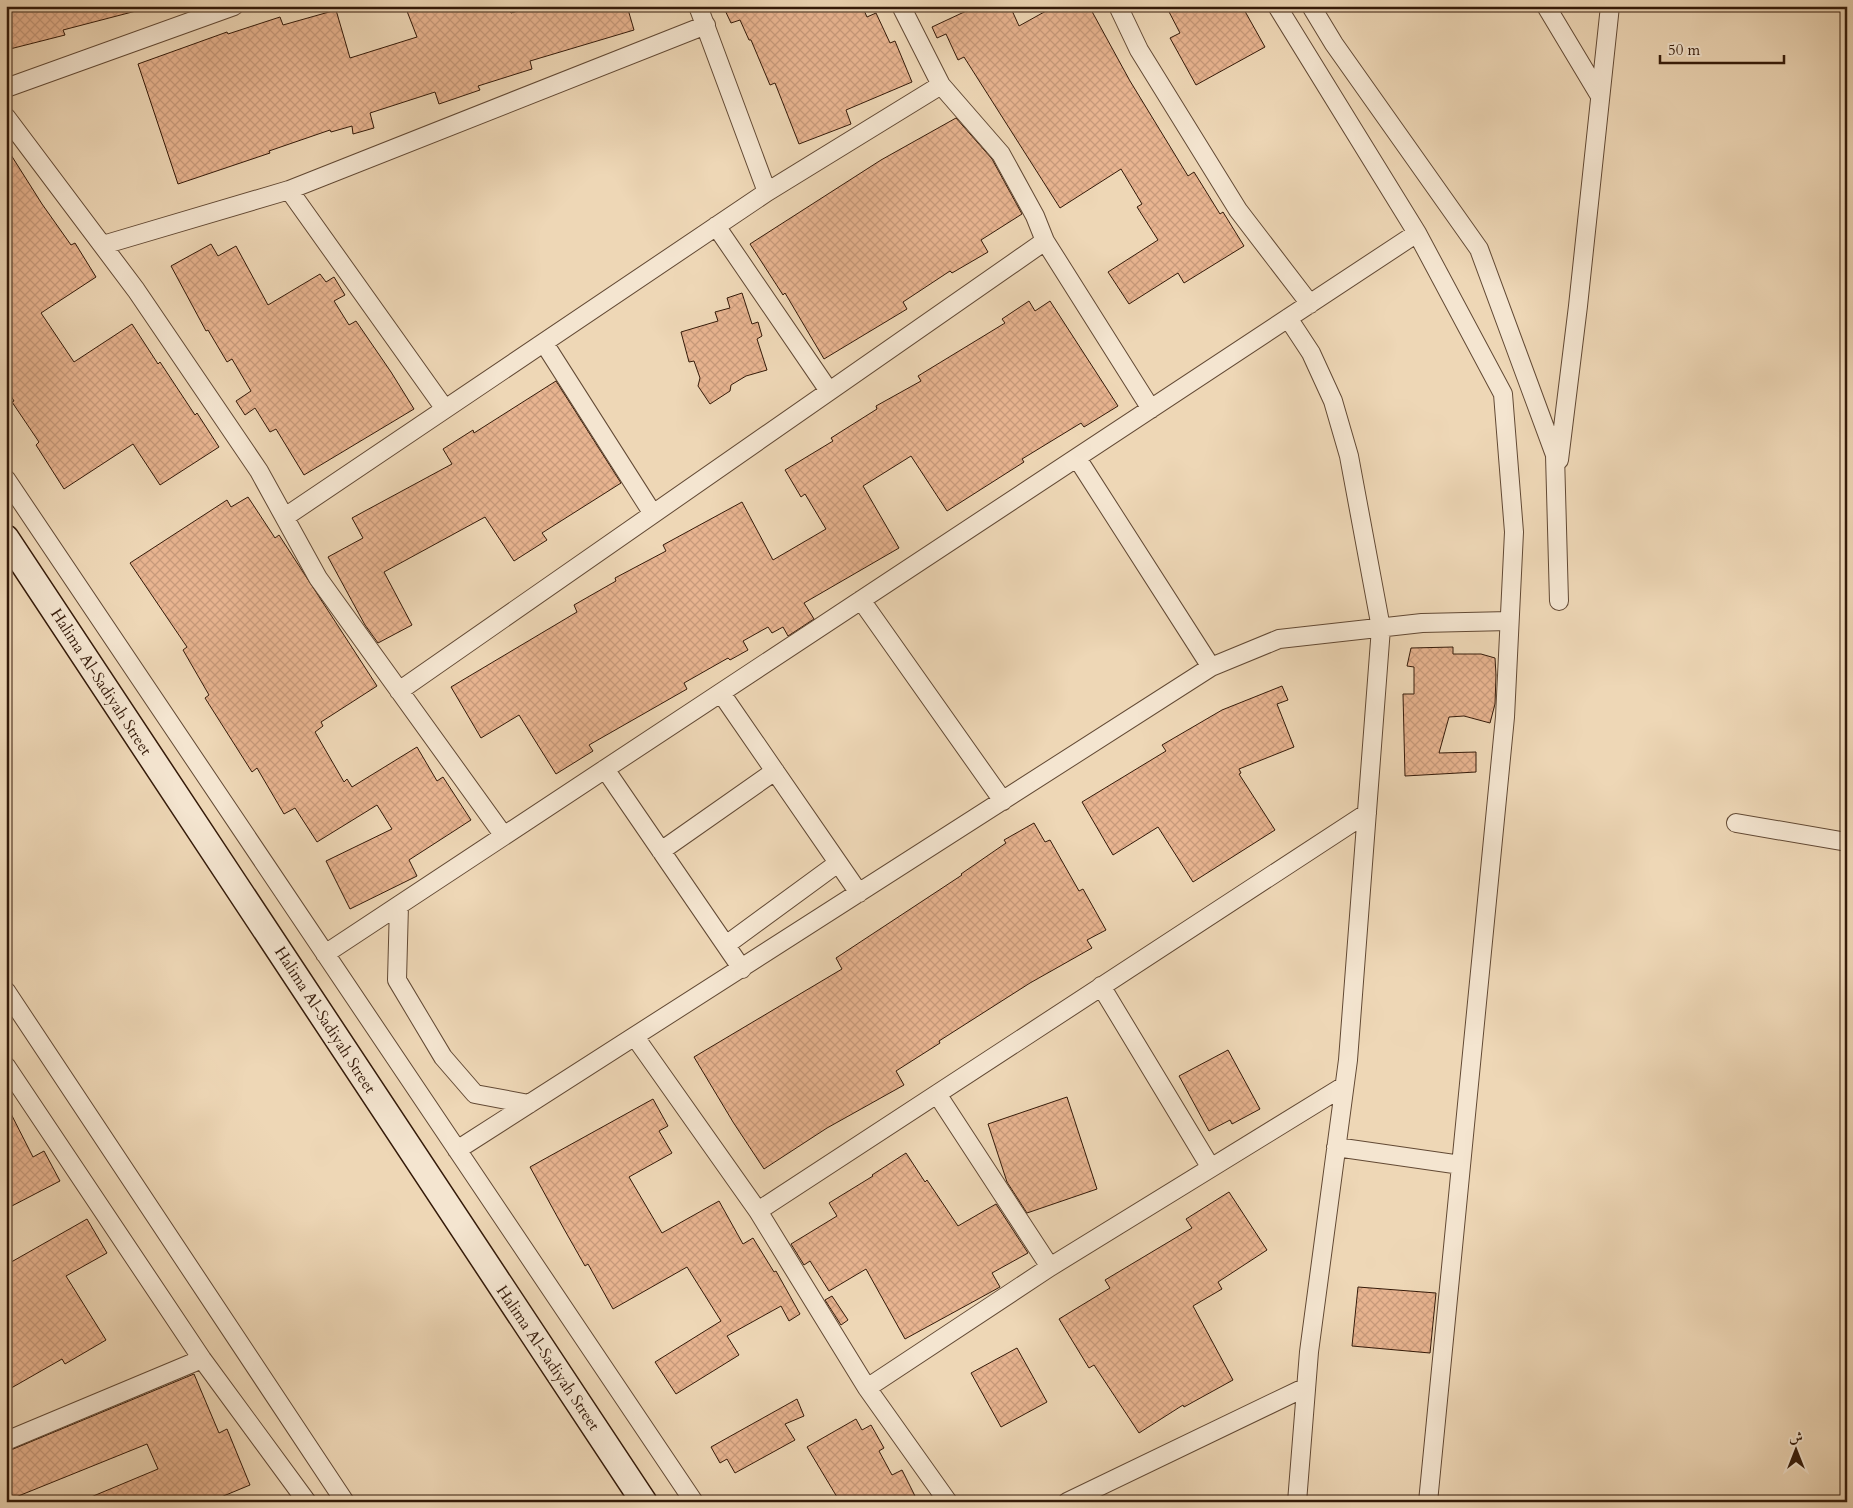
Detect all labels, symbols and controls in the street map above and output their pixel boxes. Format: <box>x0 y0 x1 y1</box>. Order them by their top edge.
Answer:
scale bar <box>1660 32 1784 64</box>
text: 50 m <box>1668 40 1700 60</box>
street label: Halima Al-Sadiyah Street <box>45 604 157 760</box>
street label: Halima Al-Sadiyah Street <box>269 942 381 1098</box>
street label: Halima Al-Sadiyah Street <box>491 1281 605 1435</box>
north arrow <box>1770 1426 1820 1476</box>
text: ش <box>1789 1428 1803 1447</box>

